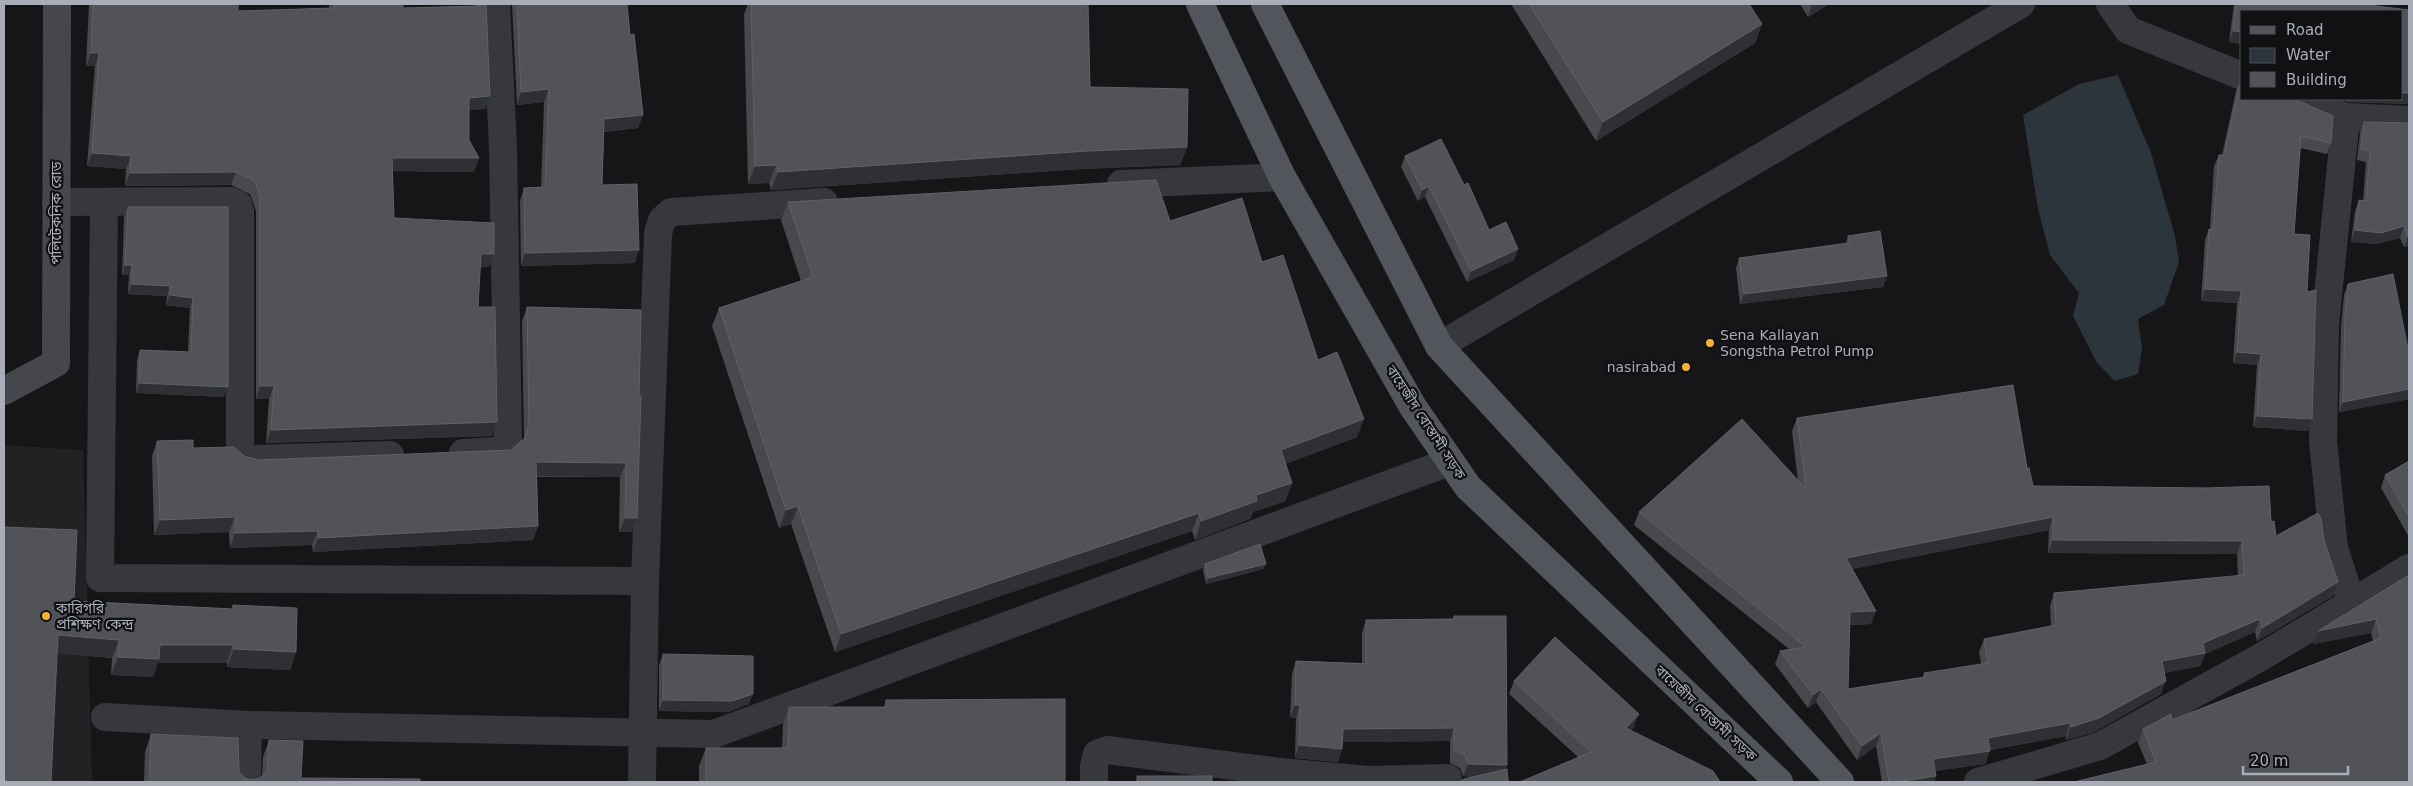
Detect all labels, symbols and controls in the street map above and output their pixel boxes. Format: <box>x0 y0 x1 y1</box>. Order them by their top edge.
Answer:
legend <box>2240 10 2403 100</box>
text: Road <box>2286 21 2324 39</box>
text: Water <box>2286 46 2331 64</box>
text: Building <box>2286 71 2347 89</box>
street label: পলিটেকনিক রোড <box>48 160 64 264</box>
place label: Sena Kallayan Songstha Petrol Pump <box>1720 327 1874 359</box>
marker: Sena Kallayan Songstha Petrol Pump <box>1704 337 1716 349</box>
place label: nasirabad <box>1607 359 1676 375</box>
street label: বায়েজীদ বোস্তামী সড়ক <box>1383 361 1469 482</box>
marker: nasirabad <box>1680 361 1692 373</box>
place label: কারিগরি প্রশিক্ষণ কেন্দ্র <box>55 600 135 632</box>
marker: কারিগরি প্রশিক্ষণ কেন্দ্র <box>40 610 52 622</box>
street label: বায়েজীদ বোস্তামী সড়ক <box>1651 661 1760 764</box>
scale bar <box>2243 744 2348 776</box>
text: 20 m <box>2250 752 2288 770</box>

